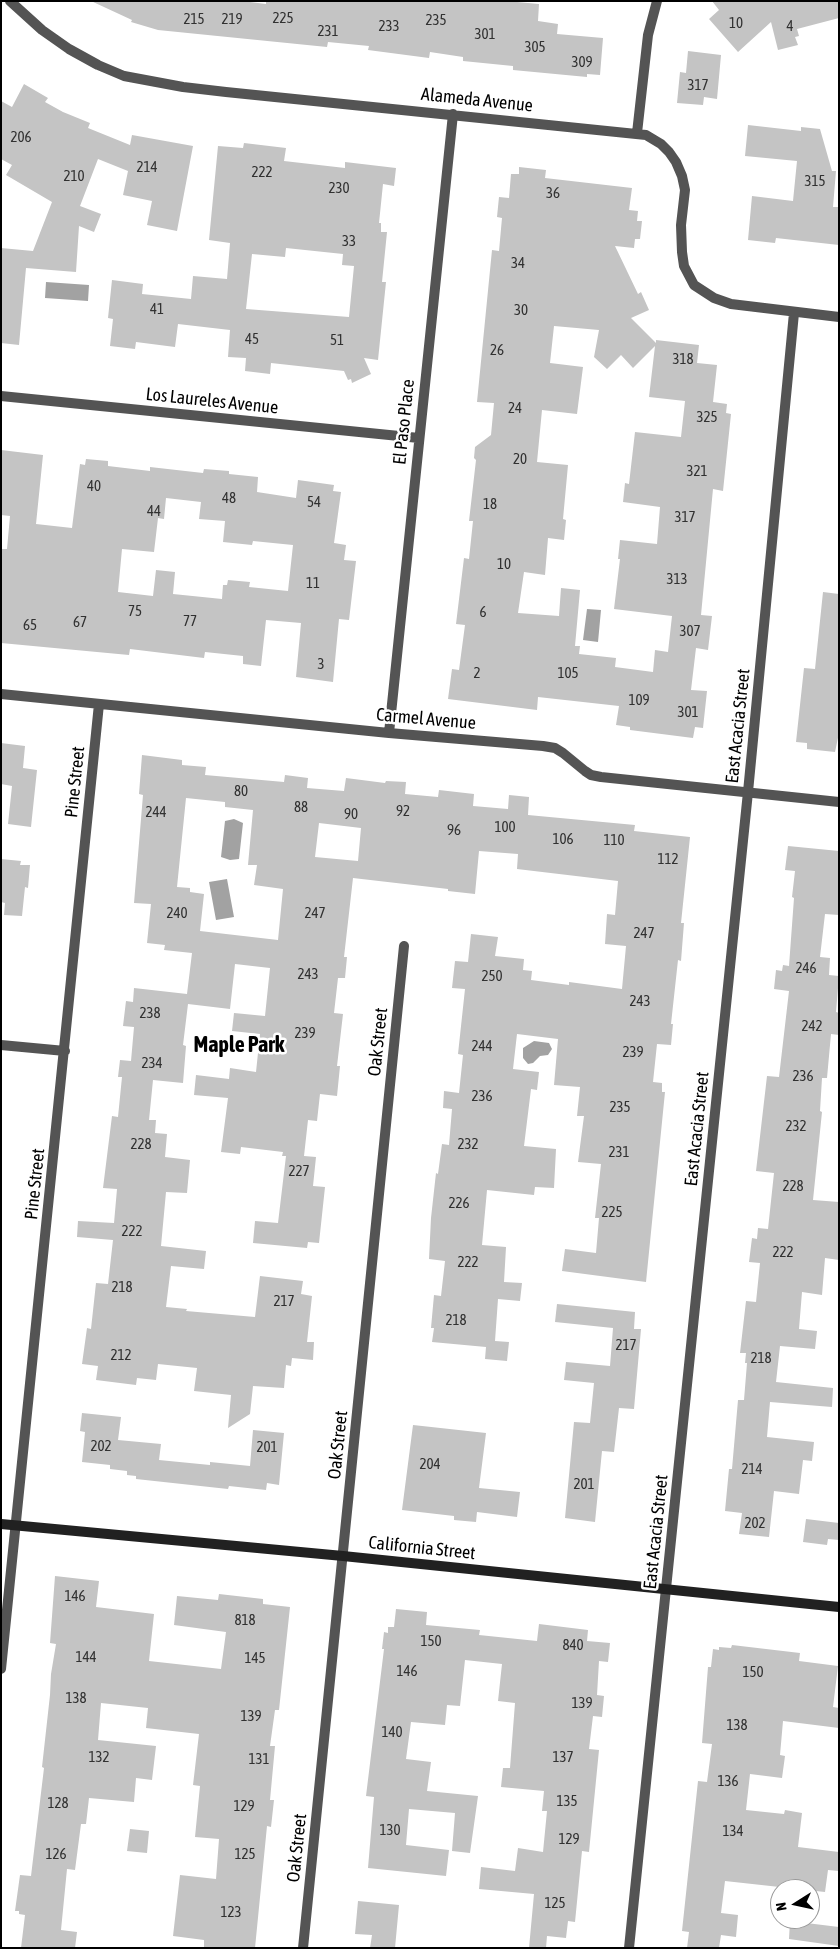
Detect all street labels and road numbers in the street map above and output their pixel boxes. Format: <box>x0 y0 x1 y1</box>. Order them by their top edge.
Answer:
street label: Alameda Avenue <box>420 83 534 117</box>
street label: El Paso Place <box>389 378 419 466</box>
street label: Los Laureles Avenue <box>145 383 279 419</box>
street label: East Acacia Street <box>721 668 755 784</box>
street label: Carmel Avenue <box>375 704 477 734</box>
street label: Pine Street <box>61 745 89 819</box>
street label: Oak Street <box>364 1007 392 1077</box>
street label: East Acacia Street <box>680 1071 714 1187</box>
street label: Pine Street <box>21 1147 49 1221</box>
street label: Oak Street <box>324 1410 352 1480</box>
street label: East Acacia Street <box>639 1474 673 1590</box>
street label: California Street <box>368 1532 476 1564</box>
street label: Oak Street <box>283 1813 311 1883</box>

